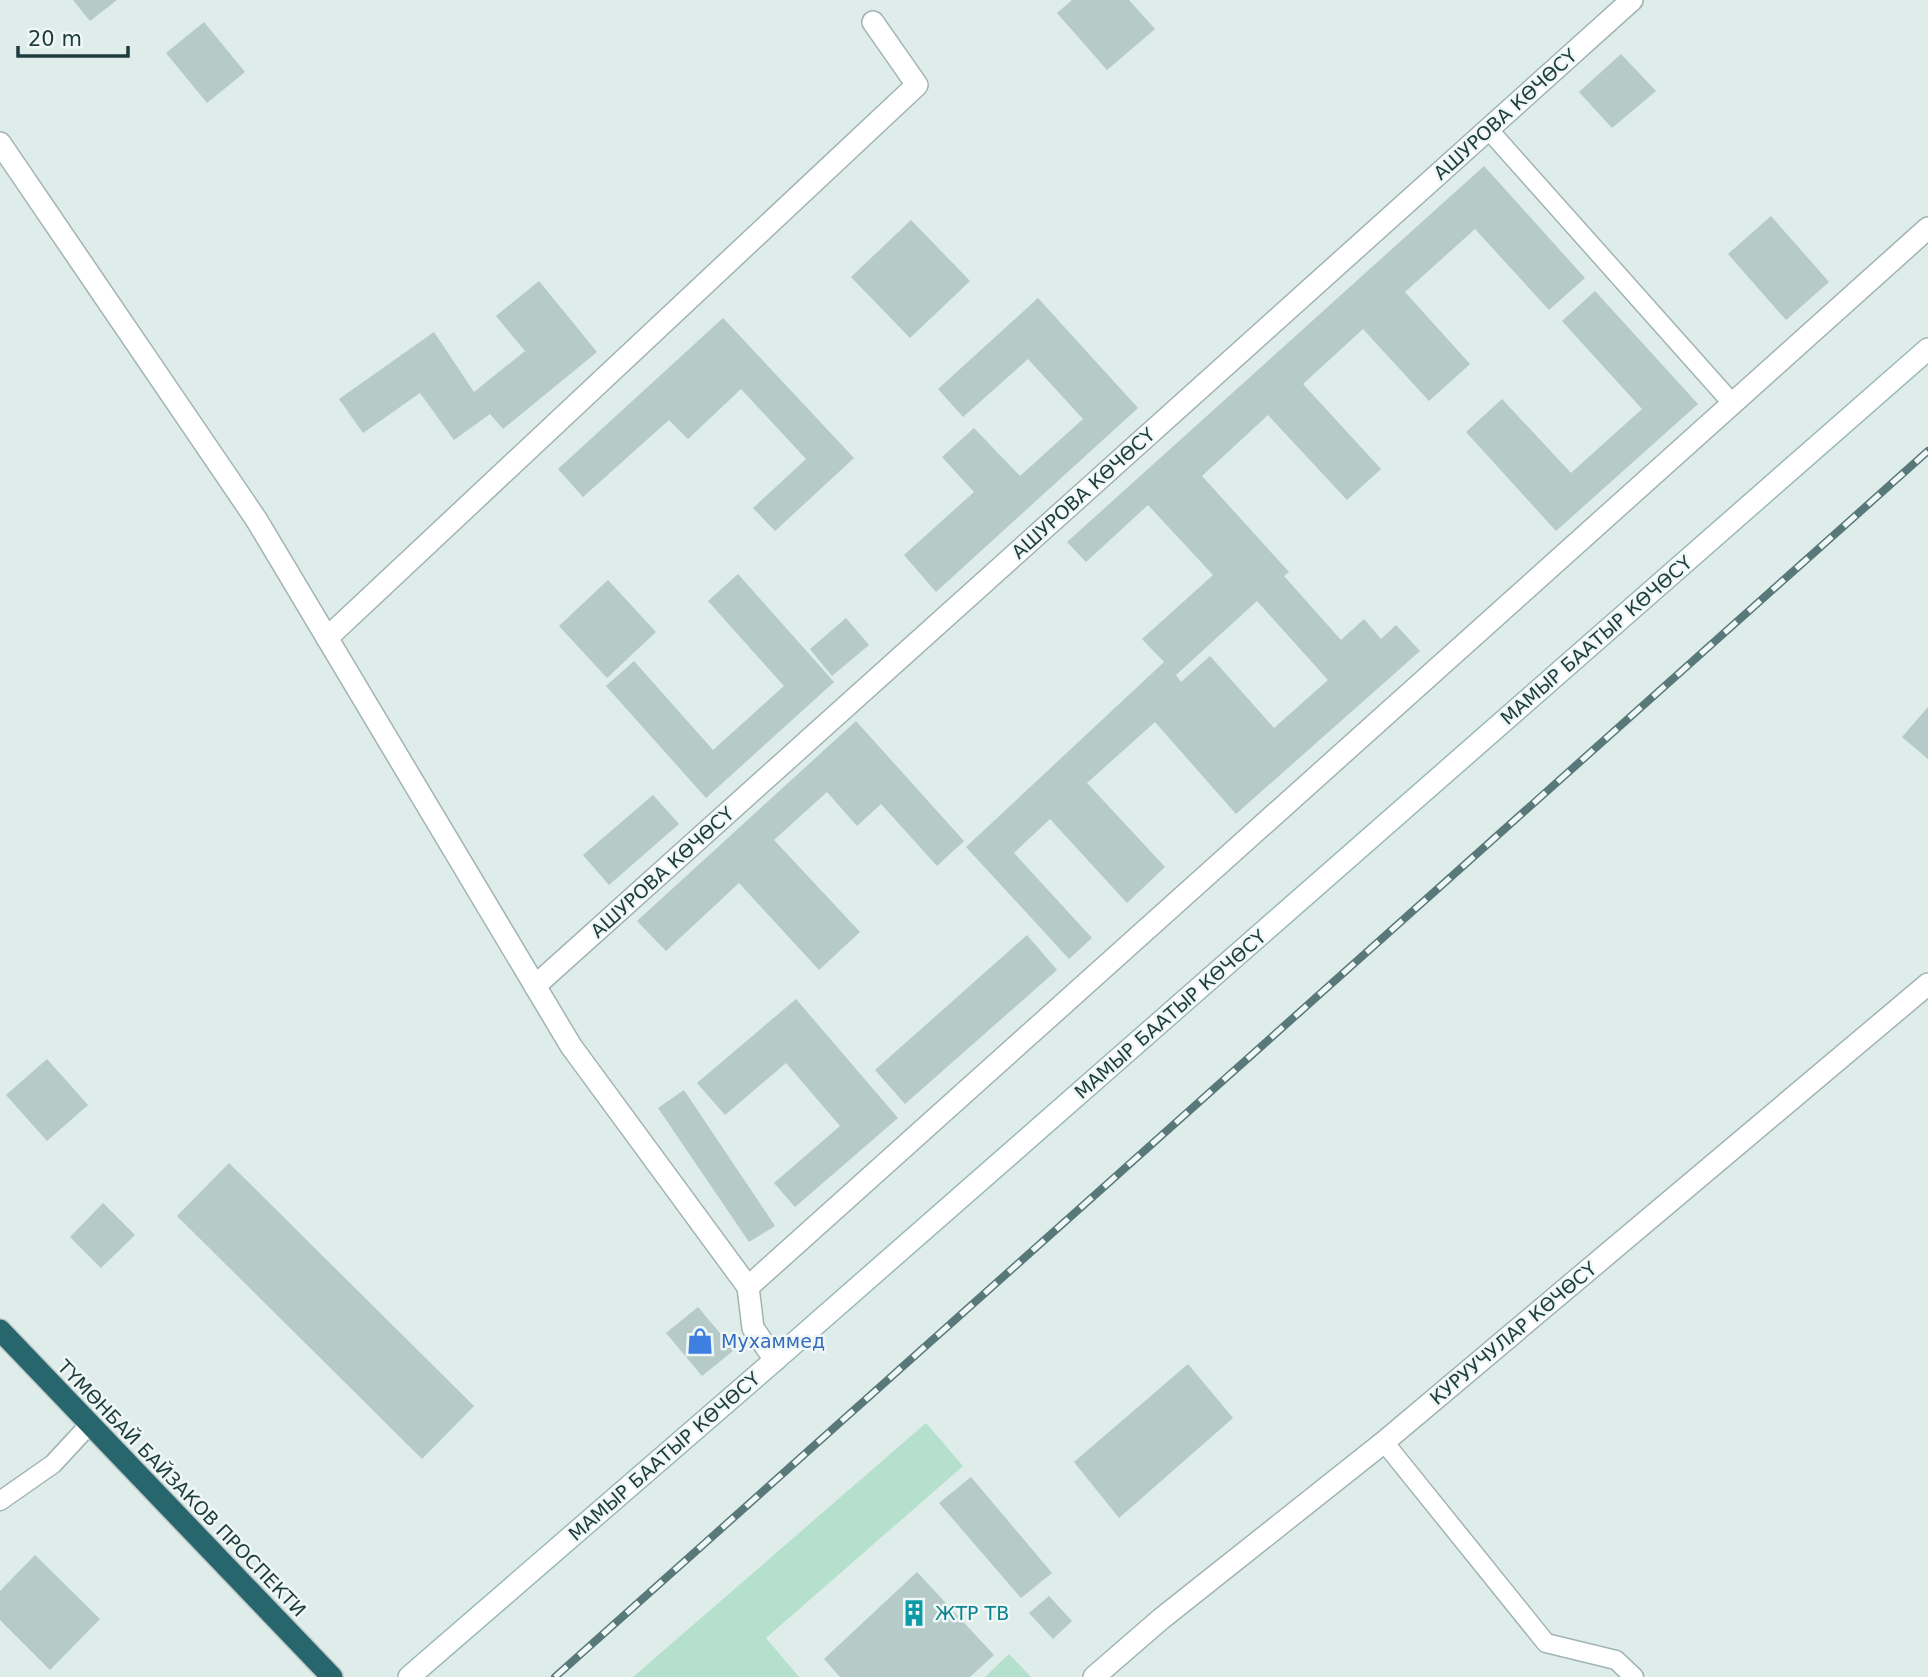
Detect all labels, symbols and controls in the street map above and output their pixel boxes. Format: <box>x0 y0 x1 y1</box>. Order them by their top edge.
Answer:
scale bar <box>18 14 128 58</box>
text: 20 m <box>28 27 82 51</box>
street label: АШУРОВА КӨЧӨСҮ <box>1429 44 1581 184</box>
street label: АШУРОВА КӨЧӨСҮ <box>1007 423 1159 563</box>
street label: МАМЫР БААТЫР КӨЧӨСҮ <box>1496 551 1696 729</box>
street label: АШУРОВА КӨЧӨСҮ <box>586 802 738 942</box>
street label: МАМЫР БААТЫР КӨЧӨСҮ <box>1070 925 1270 1103</box>
street label: КУРУУЧУЛАР КӨЧӨСҮ <box>1425 1257 1601 1409</box>
shop icon: Мухаммед <box>685 1326 715 1356</box>
place label: Мухаммед <box>721 1330 825 1352</box>
street label: ТҮМӨНБАЙ БАЙЗАКОВ ПРОСПЕКТИ <box>53 1355 311 1621</box>
street label: МАМЫР БААТЫР КӨЧӨСҮ <box>564 1367 764 1545</box>
building icon: ЖТР ТВ <box>899 1598 929 1628</box>
place label: ЖТР ТВ <box>935 1602 1009 1624</box>

